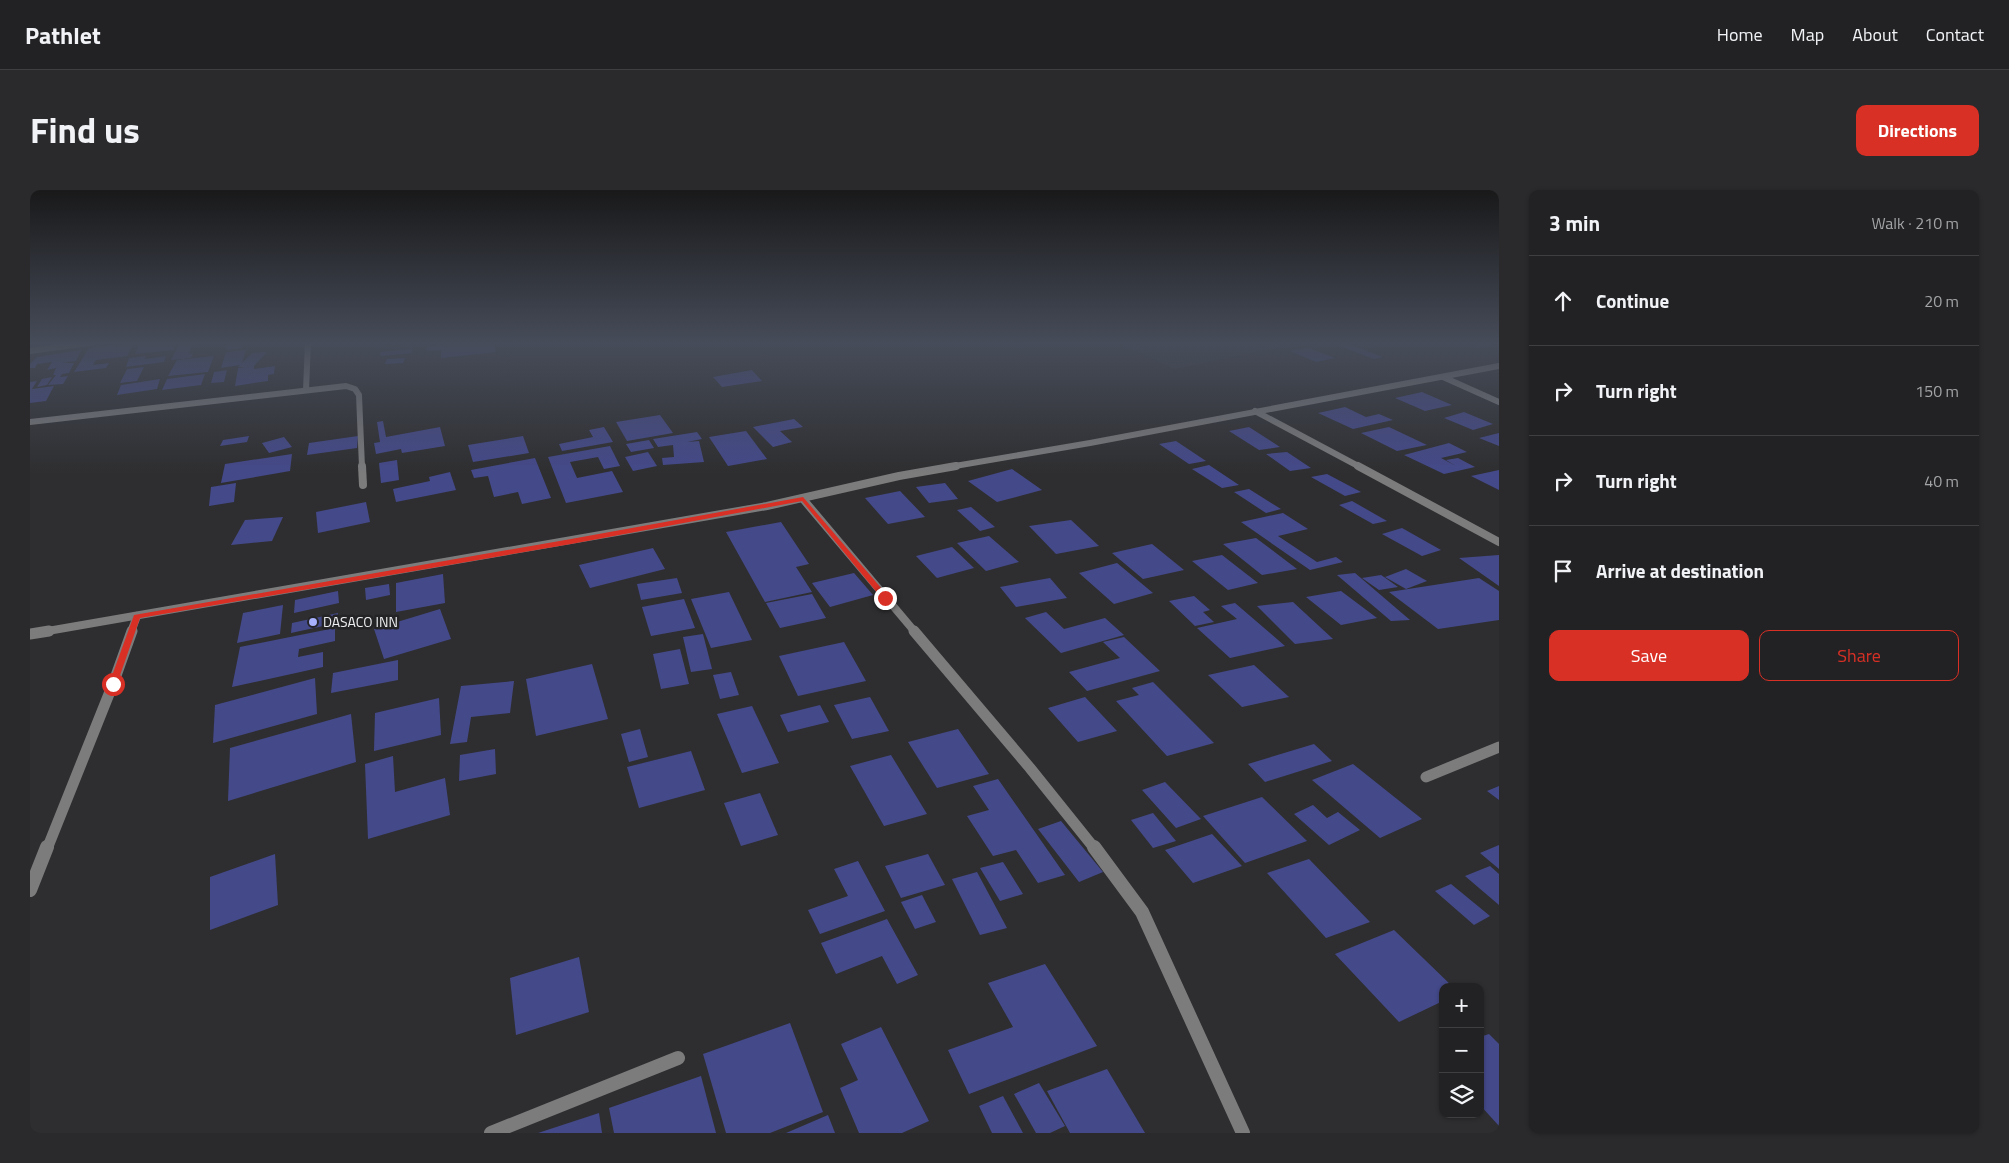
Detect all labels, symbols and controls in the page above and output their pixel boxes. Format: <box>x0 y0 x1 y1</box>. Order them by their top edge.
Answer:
text: Pathlet <box>25 17 101 53</box>
text: Home <box>1717 21 1763 48</box>
text: Map <box>1791 21 1824 48</box>
text: About <box>1852 21 1898 48</box>
text: Contact <box>1926 21 1984 48</box>
text: Find us <box>30 103 140 157</box>
button: Directions <box>1856 105 1979 156</box>
text: 3 min <box>1549 207 1600 239</box>
text: Walk · 210 m <box>1871 211 1959 235</box>
text: Continue <box>1596 286 1669 315</box>
icon: ahead <box>1549 287 1577 315</box>
text: 20 m <box>1924 289 1959 313</box>
text: Turn right <box>1596 376 1677 405</box>
icon: right <box>1549 377 1577 405</box>
text: 150 m <box>1915 379 1959 403</box>
text: Turn right <box>1596 466 1677 495</box>
icon: right <box>1549 467 1577 495</box>
text: 40 m <box>1924 469 1959 493</box>
text: Arrive at destination <box>1596 556 1764 585</box>
icon: arrive <box>1549 557 1577 585</box>
route end <box>874 587 897 610</box>
place label: DASACO INN <box>323 611 398 632</box>
marker: DASACO INN <box>307 616 319 628</box>
button: Save <box>1549 630 1749 681</box>
button: Share <box>1759 630 1959 681</box>
route start <box>102 673 125 696</box>
map controls <box>1439 983 1484 1118</box>
button: + <box>1439 983 1484 1028</box>
button: − <box>1439 1028 1484 1073</box>
button: layers <box>1439 1073 1484 1118</box>

